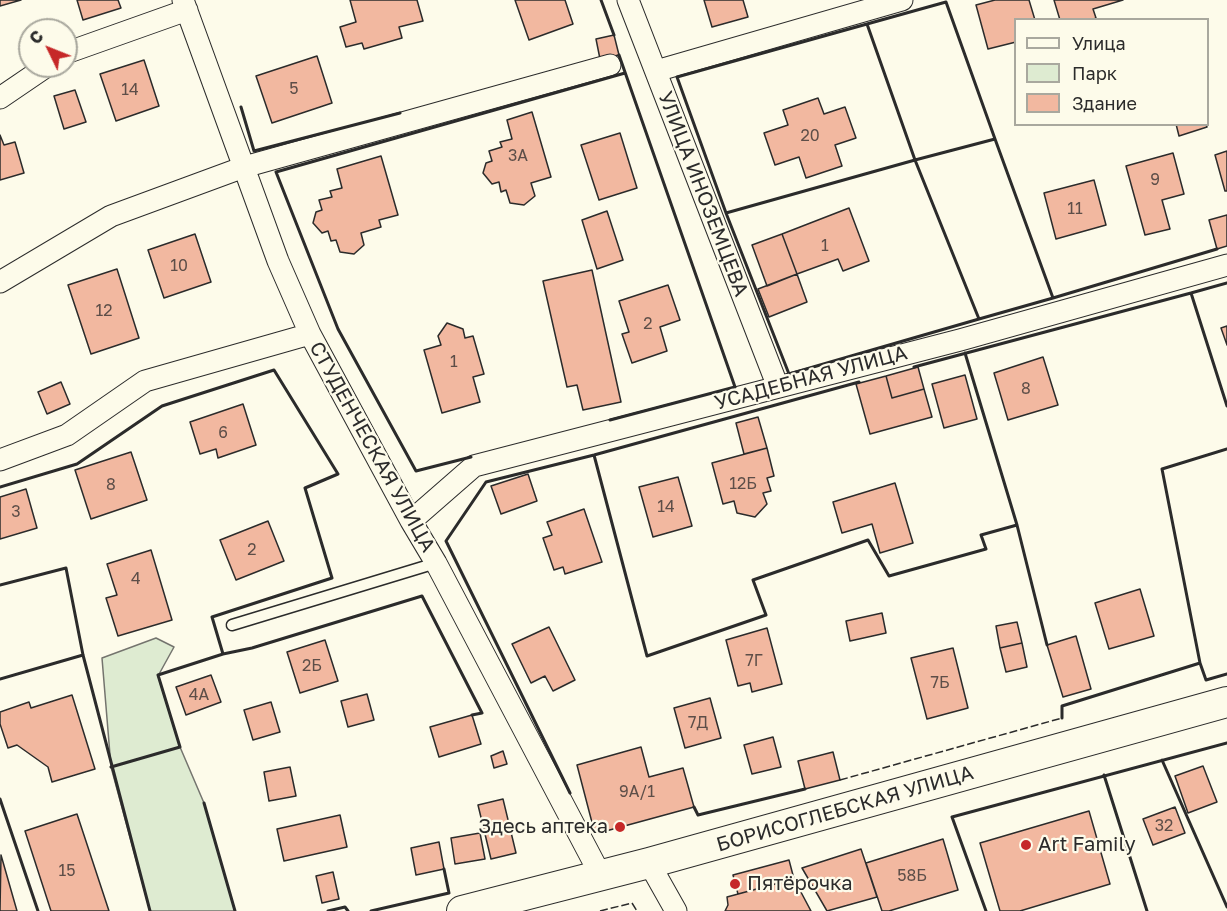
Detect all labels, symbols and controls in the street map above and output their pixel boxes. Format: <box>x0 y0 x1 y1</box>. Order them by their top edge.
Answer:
north arrow <box>18 18 78 78</box>
legend <box>1014 18 1209 126</box>
text: С <box>25 26 47 48</box>
text: Улица <box>1072 32 1126 54</box>
text: Парк <box>1072 62 1117 84</box>
house number: 5 <box>289 79 299 99</box>
house number: 14 <box>121 80 139 100</box>
street label: УЛИЦА ИНОЗЕМЦЕВА <box>653 88 753 300</box>
text: Здание <box>1072 92 1137 114</box>
house number: 20 <box>800 126 820 146</box>
house number: 3А <box>508 146 528 166</box>
house number: 9 <box>1150 170 1160 190</box>
house number: 11 <box>1067 199 1083 219</box>
house number: 1 <box>821 236 829 256</box>
house number: 10 <box>170 256 188 276</box>
house number: 12 <box>95 301 113 321</box>
house number: 2 <box>643 314 653 334</box>
street label: СТУДЕНЧЕСКАЯ УЛИЦА <box>304 338 440 556</box>
street label: УСАДЕБНАЯ УЛИЦА <box>712 341 910 415</box>
house number: 1 <box>450 352 458 372</box>
house number: 8 <box>1021 379 1031 399</box>
house number: 6 <box>218 423 228 443</box>
house number: 12Б <box>729 474 757 494</box>
house number: 8 <box>106 475 116 495</box>
house number: 14 <box>657 497 675 517</box>
house number: 3 <box>11 502 21 522</box>
house number: 2 <box>247 540 257 560</box>
house number: 4 <box>131 569 141 589</box>
house number: 7Г <box>745 651 763 671</box>
house number: 2Б <box>302 656 322 676</box>
house number: 7Б <box>930 673 950 693</box>
house number: 4А <box>189 685 209 705</box>
house number: 7Д <box>688 713 708 733</box>
street label: БОРИСОГЛЕБСКАЯ УЛИЦА <box>714 761 976 857</box>
house number: 9А/1 <box>619 782 655 802</box>
place label: Здесь аптека <box>478 815 608 839</box>
house number: 32 <box>1155 816 1173 836</box>
marker: Здесь аптека <box>613 820 627 834</box>
place label: Art Family <box>1038 833 1136 857</box>
marker: Art Family <box>1019 838 1033 852</box>
house number: 15 <box>58 861 76 881</box>
house number: 58Б <box>897 866 927 886</box>
place label: Пятёрочка <box>747 872 853 896</box>
marker: Пятёрочка <box>728 877 742 891</box>

